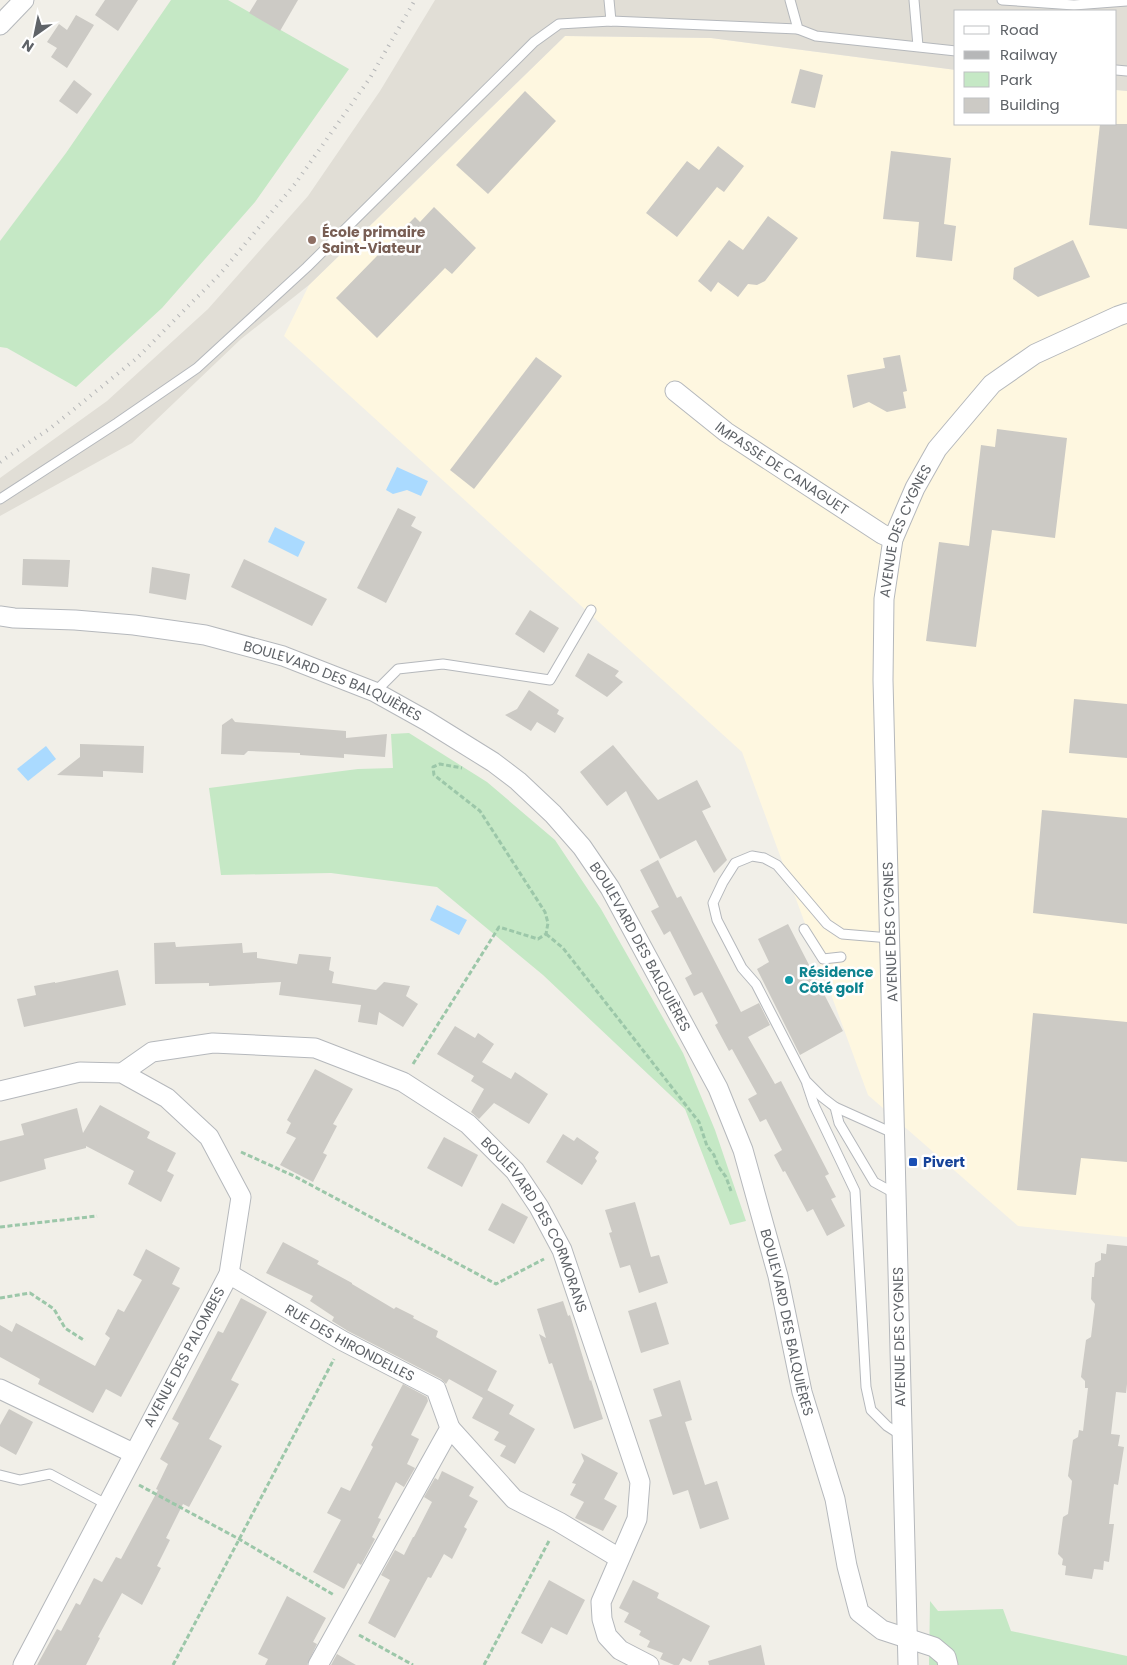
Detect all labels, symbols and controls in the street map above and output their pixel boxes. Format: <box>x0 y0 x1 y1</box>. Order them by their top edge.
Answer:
north arrow <box>10 10 60 60</box>
legend <box>954 10 1117 125</box>
text: Road <box>1000 19 1039 40</box>
text: N <box>18 35 38 57</box>
text: Railway <box>1000 44 1058 65</box>
text: Park <box>1000 69 1032 90</box>
text: Building <box>1000 94 1060 115</box>
place label: École primaire Saint-Viateur <box>322 222 426 258</box>
marker: École primaire Saint-Viateur <box>306 234 318 246</box>
street label: IMPASSE DE CANAGUET <box>711 417 853 520</box>
street label: AVENUE DES CYGNES <box>874 461 936 599</box>
street label: BOULEVARD DES BALQUIÈRES <box>241 636 425 726</box>
street label: BOULEVARD DES BALQUIÈRES <box>585 858 696 1035</box>
street label: AVENUE DES CYGNES <box>878 861 902 1003</box>
place label: Résidence Côté golf <box>799 962 874 998</box>
marker: Résidence Côté golf <box>783 974 795 986</box>
street label: BOULEVARD DES CORMORANS <box>476 1132 592 1315</box>
place label: Pivert <box>923 1152 965 1172</box>
marker: Pivert <box>907 1156 919 1168</box>
street label: BOULEVARD DES BALQUIÈRES <box>755 1226 819 1418</box>
street label: AVENUE DES CYGNES <box>888 1267 910 1407</box>
street label: AVENUE DES PALOMBES <box>139 1283 229 1431</box>
street label: RUE DES HIRONDELLES <box>281 1299 418 1386</box>

